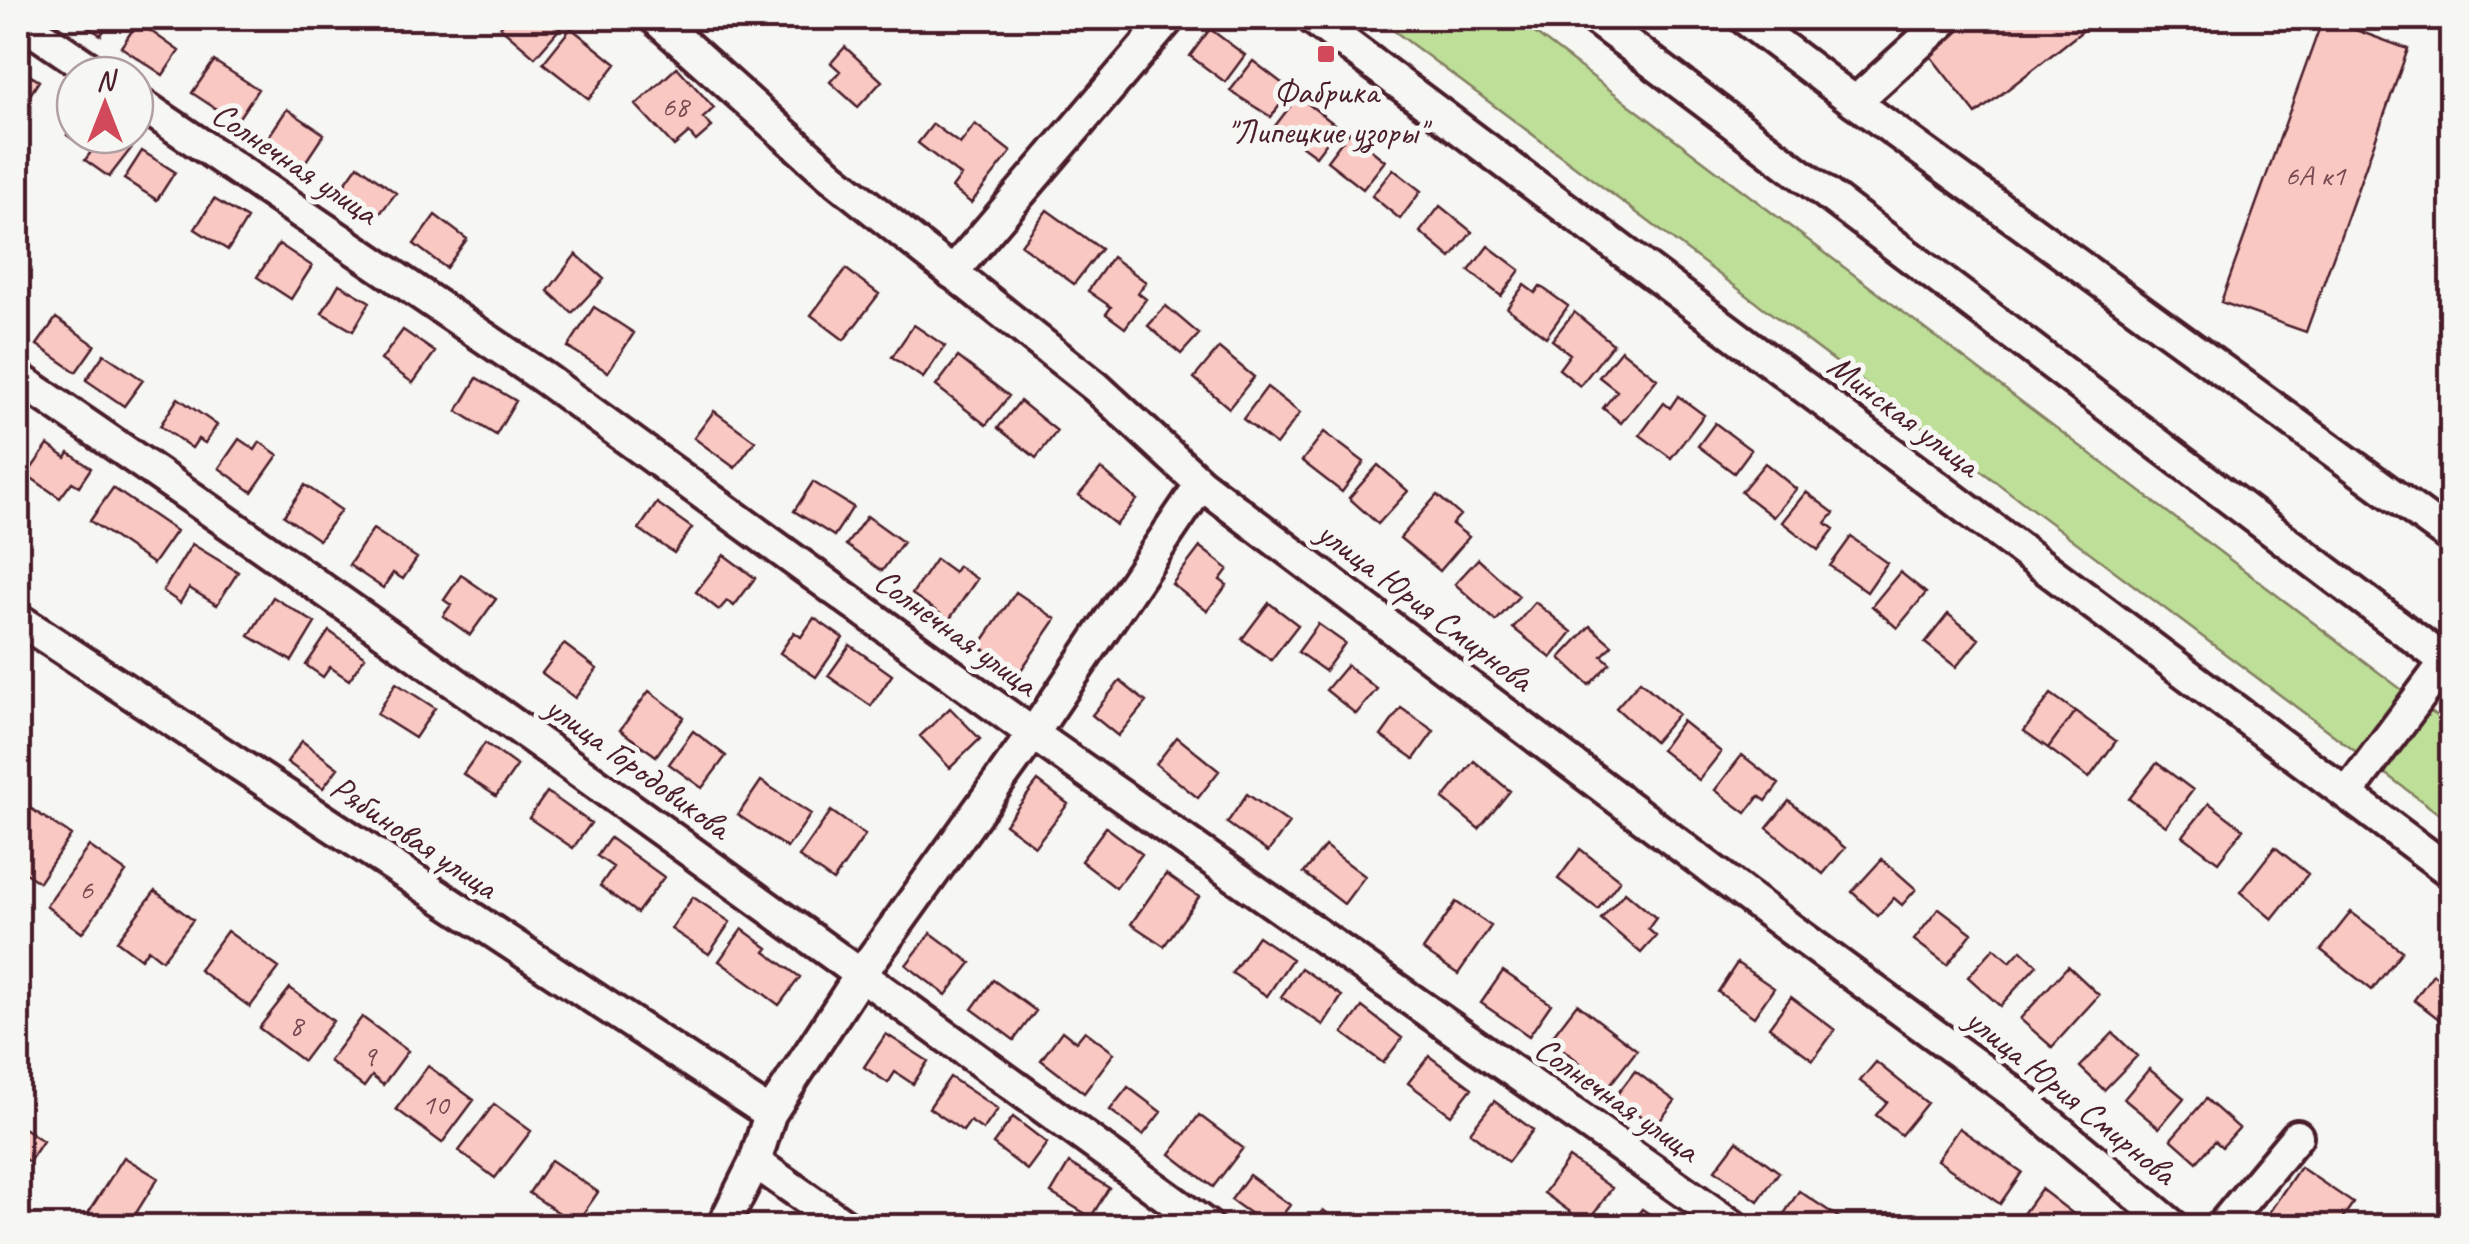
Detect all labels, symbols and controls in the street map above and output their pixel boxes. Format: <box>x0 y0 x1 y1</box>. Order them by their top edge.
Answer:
marker: Фабрика "Липецкие узоры" <box>1315 43 1337 65</box>
north arrow <box>55 55 155 155</box>
text: N <box>96 63 118 98</box>
place label: Фабрика "Липецкие узоры" <box>1226 69 1433 154</box>
house number: 68 <box>662 87 691 125</box>
street label: Солнечная улица <box>203 91 389 237</box>
house number: 6А к1 <box>2285 156 2347 194</box>
street label: Минская улица <box>1819 343 1991 488</box>
street label: улица Юрия Смирнова <box>1307 509 1543 703</box>
street label: Солнечная улица <box>866 558 1049 708</box>
street label: улица Городовикова <box>535 684 742 851</box>
street label: Рябиновая улица <box>322 765 508 910</box>
house number: 6 <box>79 870 94 908</box>
street label: улица Юрия Смирнова <box>1955 996 2187 1196</box>
house number: 8 <box>289 1006 305 1044</box>
street label: Солнечная улица <box>1526 1026 1710 1174</box>
house number: 9 <box>362 1037 378 1075</box>
house number: 10 <box>422 1085 451 1123</box>

